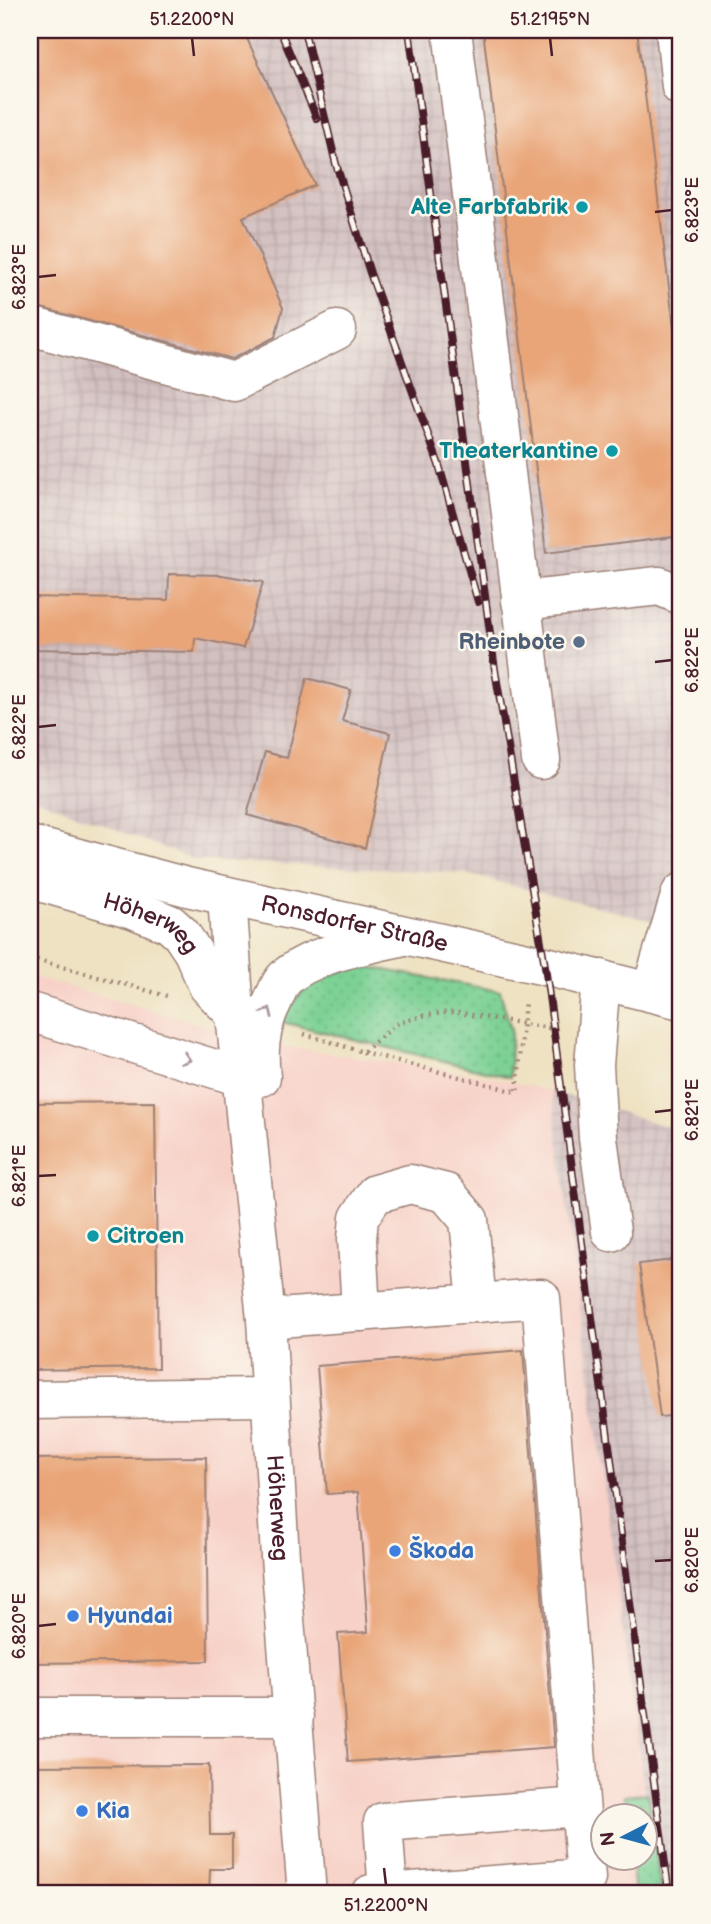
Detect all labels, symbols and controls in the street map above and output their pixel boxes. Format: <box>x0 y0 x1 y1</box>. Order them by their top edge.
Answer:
text: 51.2200°N <box>149 9 235 30</box>
text: 51.2195°N <box>510 9 590 30</box>
text: 6.823°E <box>682 177 703 243</box>
place label: Alte Farbfabrik <box>410 193 568 221</box>
marker: Alte Farbfabrik <box>574 199 590 215</box>
text: 6.823°E <box>9 244 30 310</box>
place label: Theaterkantine <box>439 437 598 465</box>
marker: Theaterkantine <box>604 443 620 459</box>
text: 6.822°E <box>682 627 703 693</box>
place label: Rheinbote <box>459 628 565 656</box>
marker: Rheinbote <box>571 634 587 650</box>
text: 6.822°E <box>9 694 30 760</box>
street label: Höherweg <box>100 887 204 959</box>
street label: Ronsdorfer Straße <box>258 890 451 958</box>
one-way arrow <box>260 1007 274 1019</box>
one-way arrow <box>179 1051 192 1065</box>
text: 6.821°E <box>682 1079 703 1141</box>
text: 6.821°E <box>9 1145 30 1207</box>
place label: Citroen <box>107 1222 184 1250</box>
marker: Citroen <box>85 1228 101 1244</box>
street label: Höherweg <box>260 1454 294 1562</box>
text: 6.820°E <box>682 1527 703 1593</box>
place label: Škoda <box>409 1536 474 1565</box>
marker: Škoda <box>387 1543 403 1559</box>
text: 6.820°E <box>9 1593 30 1659</box>
place label: Hyundai <box>87 1602 173 1630</box>
marker: Hyundai <box>65 1608 81 1624</box>
place label: Kia <box>96 1797 130 1825</box>
north arrow <box>588 1801 658 1871</box>
marker: Kia <box>74 1803 90 1819</box>
text: N <box>596 1830 621 1847</box>
text: 51.2200°N <box>343 1895 429 1916</box>

